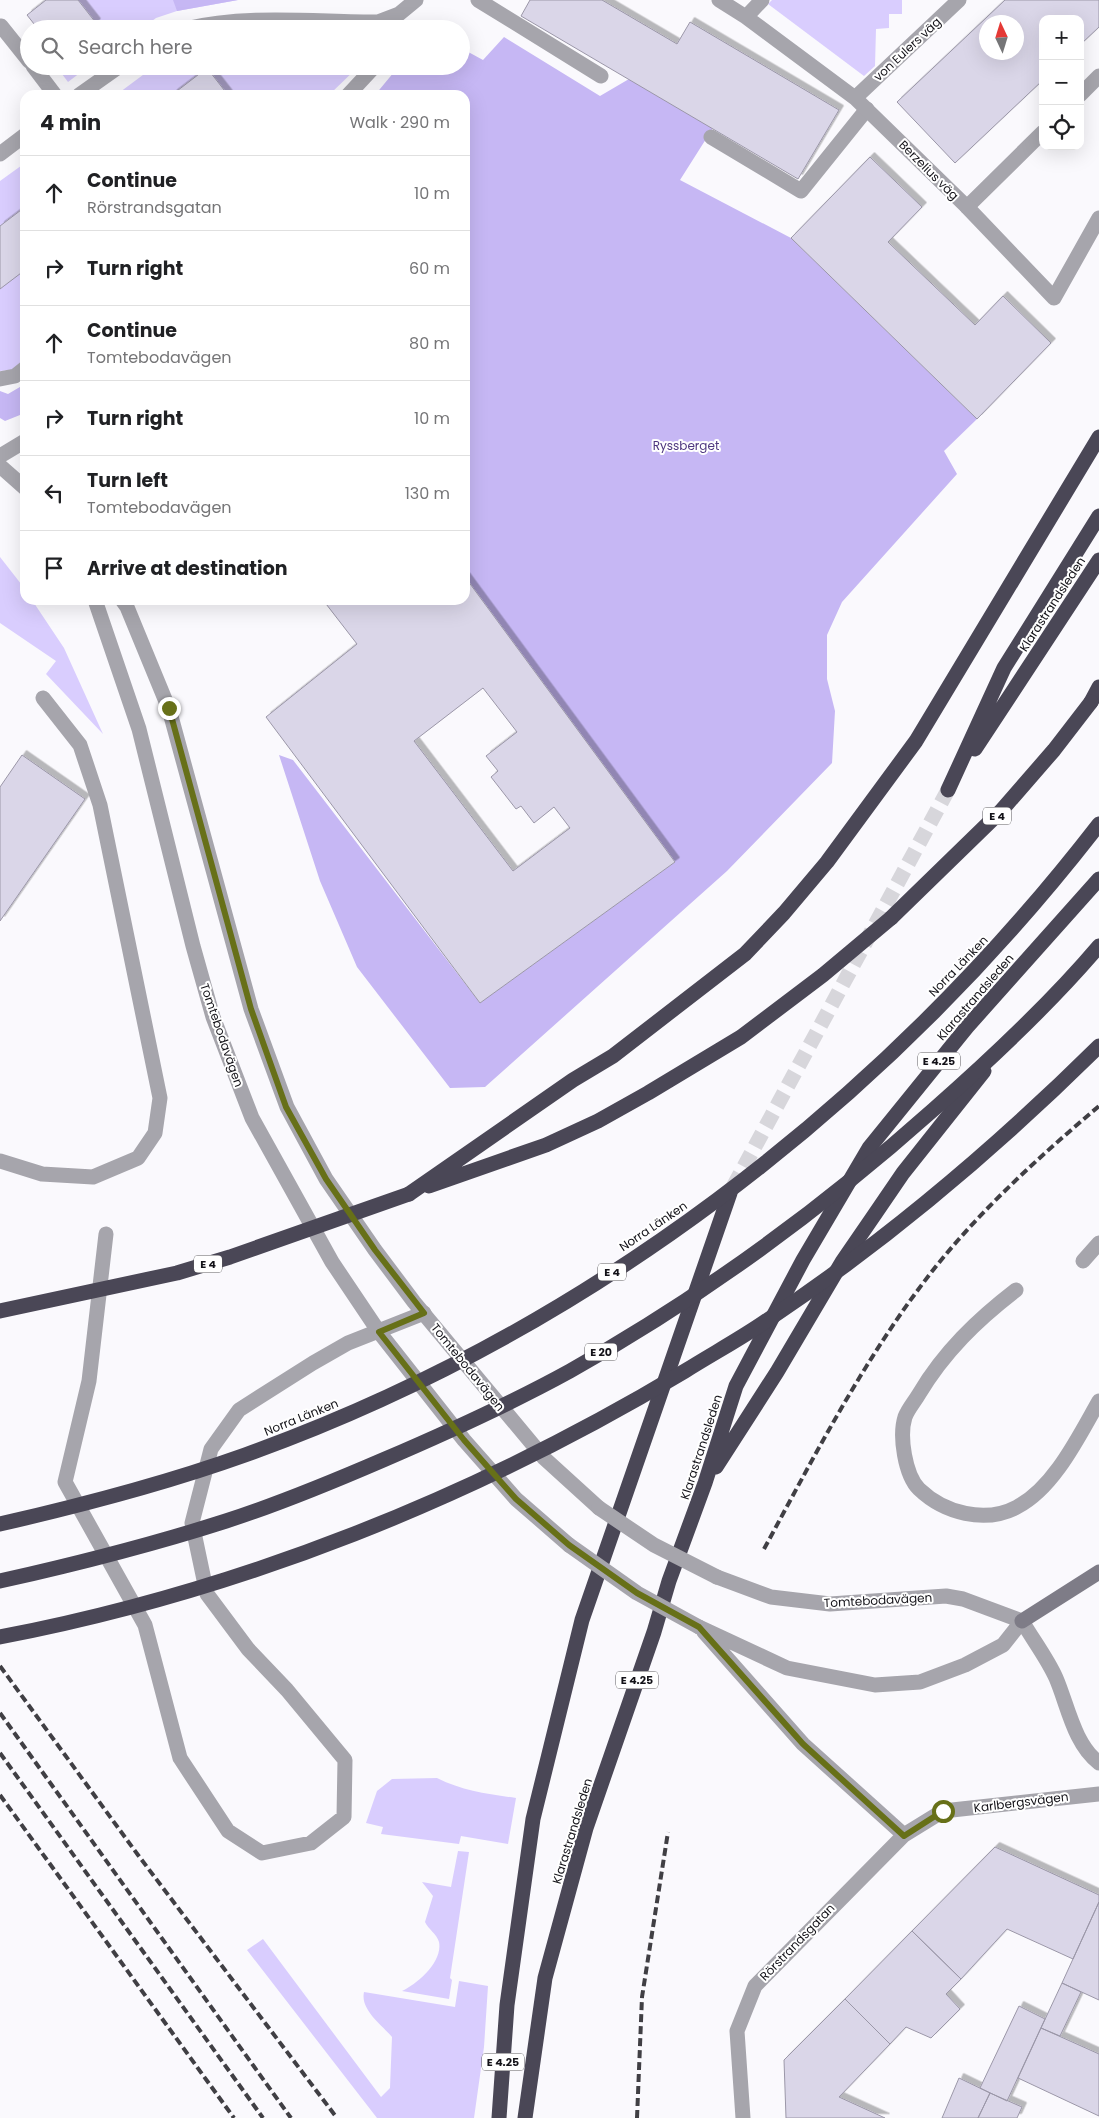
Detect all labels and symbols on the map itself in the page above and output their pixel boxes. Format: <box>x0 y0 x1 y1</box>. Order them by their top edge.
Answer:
street label: von Eulers väg <box>870 13 944 85</box>
north arrow <box>979 15 1024 60</box>
street label: Berzelius väg <box>895 136 963 204</box>
park label: Ryssberget <box>653 437 719 454</box>
street label: Klarastrandsleden <box>1015 553 1089 655</box>
route end <box>158 697 181 720</box>
road number: E 4 <box>983 808 1011 824</box>
street label: Norra Länken <box>925 932 991 1000</box>
street label: Klarastrandsleden <box>933 950 1017 1044</box>
street label: Tomtebodavägen <box>196 981 248 1089</box>
road number: E 4.25 <box>918 1052 960 1070</box>
street label: Norra Länken <box>616 1197 690 1255</box>
road number: E 4 <box>194 1256 222 1272</box>
road number: E 4 <box>598 1264 626 1280</box>
street label: Tomtebodavägen <box>427 1320 509 1414</box>
road number: E 20 <box>585 1344 617 1360</box>
street label: Klarastrandsleden <box>676 1392 726 1502</box>
street label: Norra Länken <box>261 1394 341 1440</box>
street label: Tomtebodavägen <box>823 1589 933 1611</box>
road number: E 4.25 <box>616 1672 658 1688</box>
street label: Klarastrandsleden <box>548 1776 596 1886</box>
street label: Karlbergsvägen <box>973 1788 1069 1816</box>
route start <box>932 1800 955 1823</box>
street label: Rörstrandsgatan <box>756 1900 838 1984</box>
road number: E 4.25 <box>482 2054 524 2070</box>

